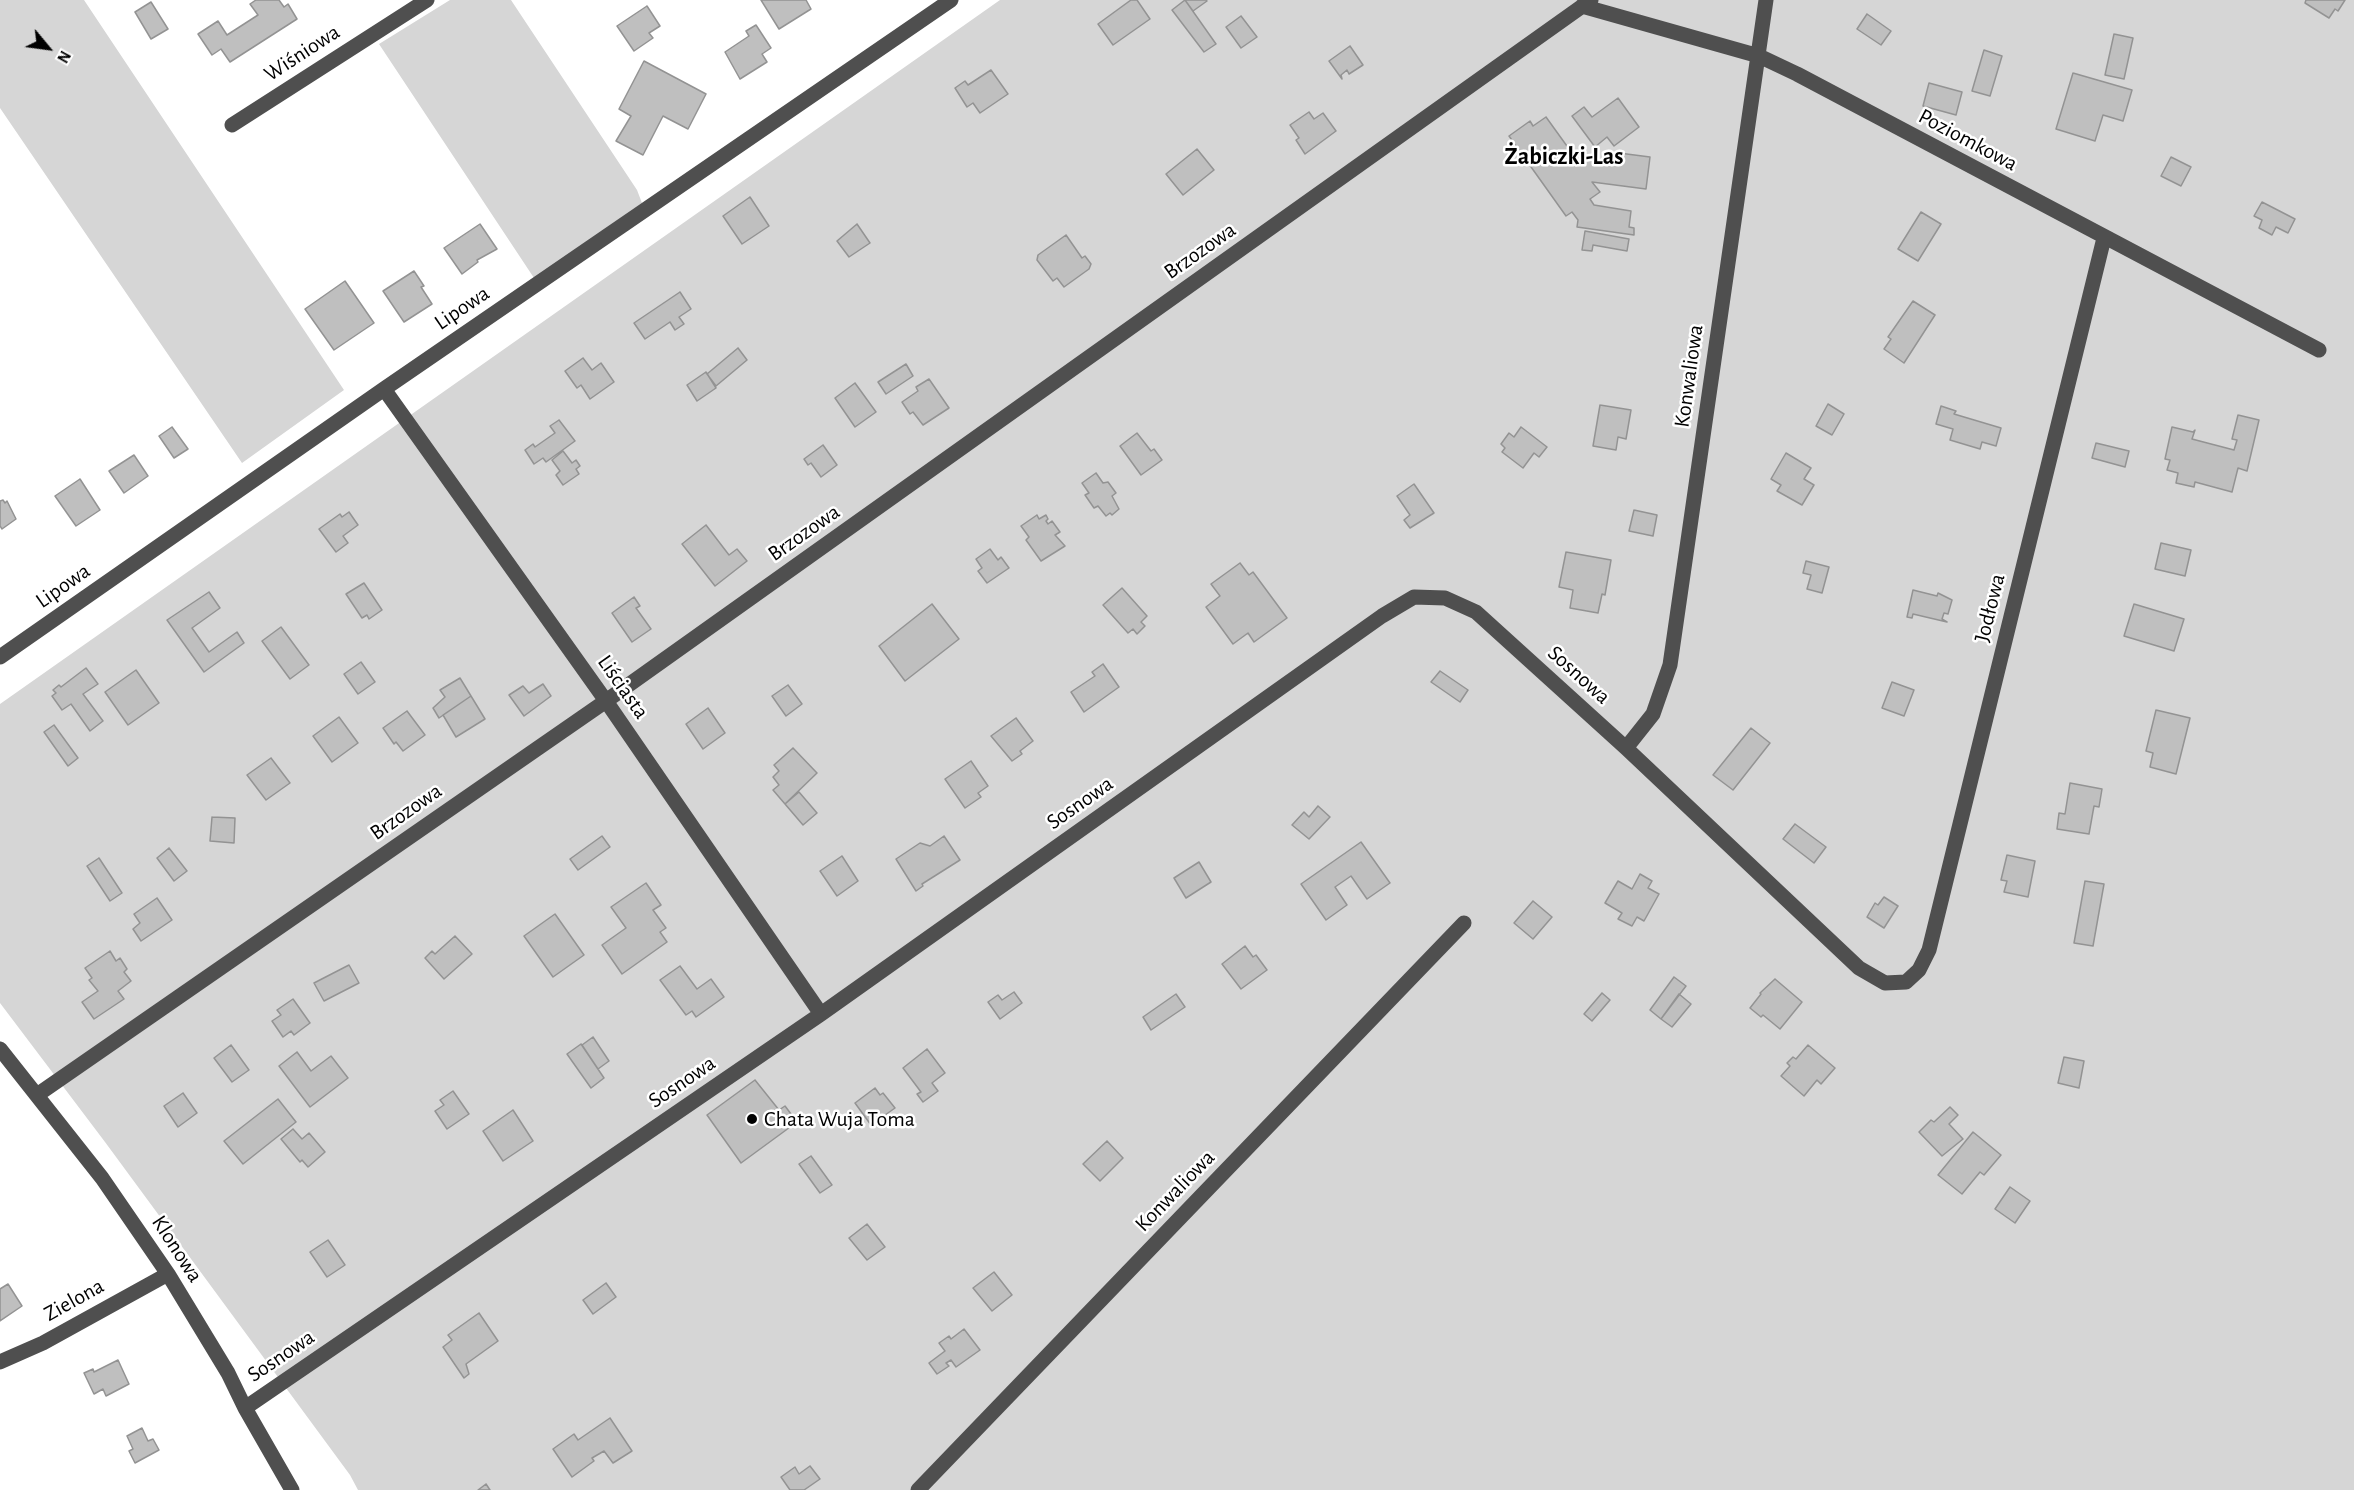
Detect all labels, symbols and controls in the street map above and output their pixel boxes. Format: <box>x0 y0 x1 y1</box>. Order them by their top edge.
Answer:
north arrow <box>18 18 78 78</box>
street label: Wiśniowa <box>259 19 345 87</box>
text: N <box>54 48 73 65</box>
street label: Poziomkowa <box>1914 103 2022 177</box>
district label: Żabiczki-Las <box>1505 143 1623 171</box>
street label: Brzozowa <box>1159 217 1241 285</box>
street label: Lipowa <box>429 280 495 336</box>
street label: Konwaliowa <box>1669 323 1709 429</box>
street label: Brzozowa <box>763 499 845 567</box>
street label: Lipowa <box>31 558 95 614</box>
street label: Jodłowa <box>1969 571 2011 645</box>
street label: Sosnowa <box>1542 640 1616 710</box>
street label: Liściasta <box>592 650 654 724</box>
street label: Sosnowa <box>1042 771 1118 835</box>
street label: Brzozowa <box>365 778 447 846</box>
street label: Sosnowa <box>643 1050 721 1114</box>
place label: Chata Wuja Toma <box>764 1106 915 1132</box>
marker: Chata Wuja Toma <box>745 1112 759 1126</box>
street label: Konwaliowa <box>1130 1145 1220 1237</box>
street label: Klonowa <box>146 1211 208 1287</box>
street label: Zielona <box>39 1273 109 1327</box>
street label: Sosnowa <box>242 1324 320 1388</box>

